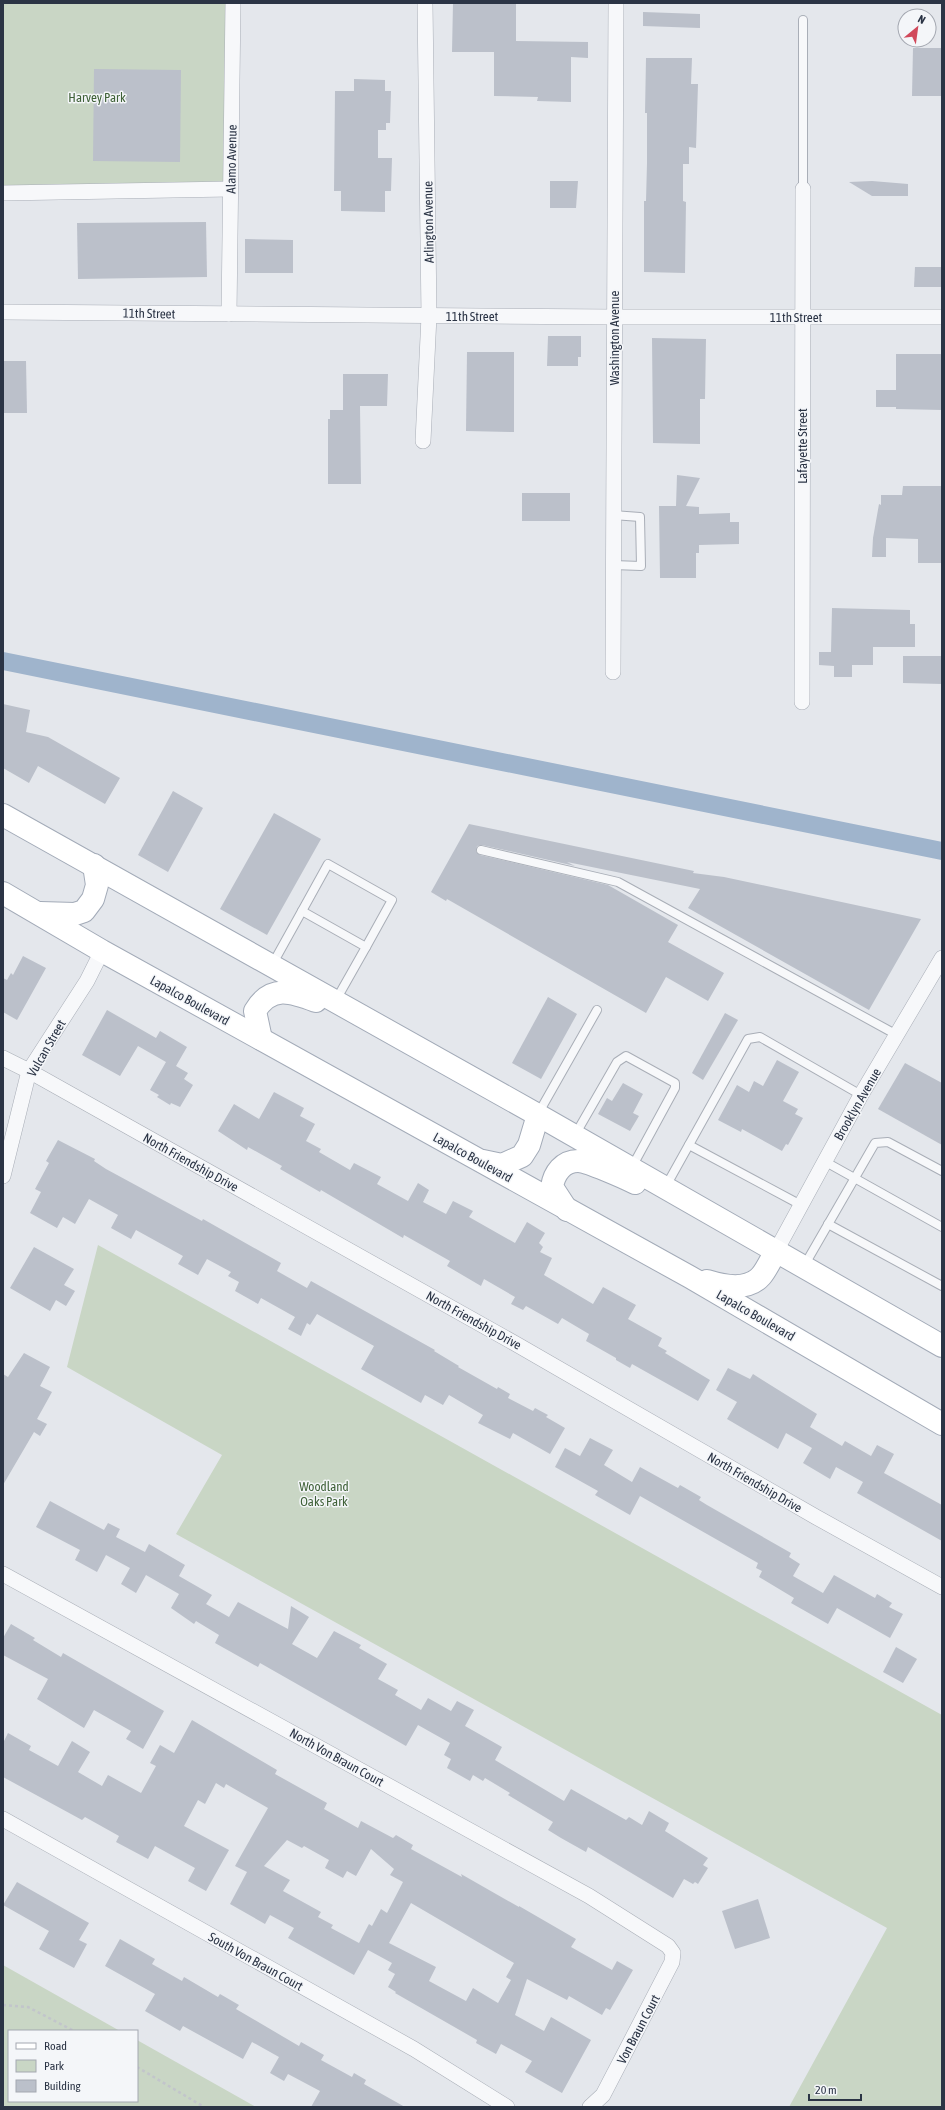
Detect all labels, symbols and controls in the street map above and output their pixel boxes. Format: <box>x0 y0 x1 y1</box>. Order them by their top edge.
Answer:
north arrow <box>897 8 937 48</box>
text: N <box>916 12 928 26</box>
park label: Harvey Park <box>68 90 126 105</box>
street label: Alamo Avenue <box>223 124 240 194</box>
street label: Arlington Avenue <box>420 181 437 263</box>
street label: Washington Avenue <box>607 291 622 385</box>
street label: 11th Street <box>123 306 176 321</box>
street label: 11th Street <box>446 309 499 324</box>
street label: 11th Street <box>770 310 823 325</box>
street label: Lafayette Street <box>795 408 810 484</box>
street label: Lapalco Boulevard <box>148 972 232 1028</box>
street label: Vulcan Street <box>24 1017 69 1079</box>
street label: Brooklyn Avenue <box>831 1065 884 1143</box>
street label: Lapalco Boulevard <box>431 1129 515 1185</box>
street label: North Friendship Drive <box>141 1130 241 1195</box>
street label: Lapalco Boulevard <box>714 1287 798 1344</box>
street label: North Friendship Drive <box>424 1288 524 1353</box>
street label: North Friendship Drive <box>705 1449 805 1516</box>
park label: Woodland Oaks Park <box>299 1479 349 1509</box>
street label: North Von Braun Court <box>287 1725 387 1790</box>
street label: South Von Braun Court <box>206 1929 306 1994</box>
street label: Von Braun Court <box>614 1992 663 2066</box>
legend <box>8 2030 138 2102</box>
text: Road <box>44 2039 67 2053</box>
text: Park <box>44 2059 65 2073</box>
scale bar <box>809 2076 861 2102</box>
text: Building <box>44 2079 82 2093</box>
text: 20 m <box>815 2083 837 2097</box>

